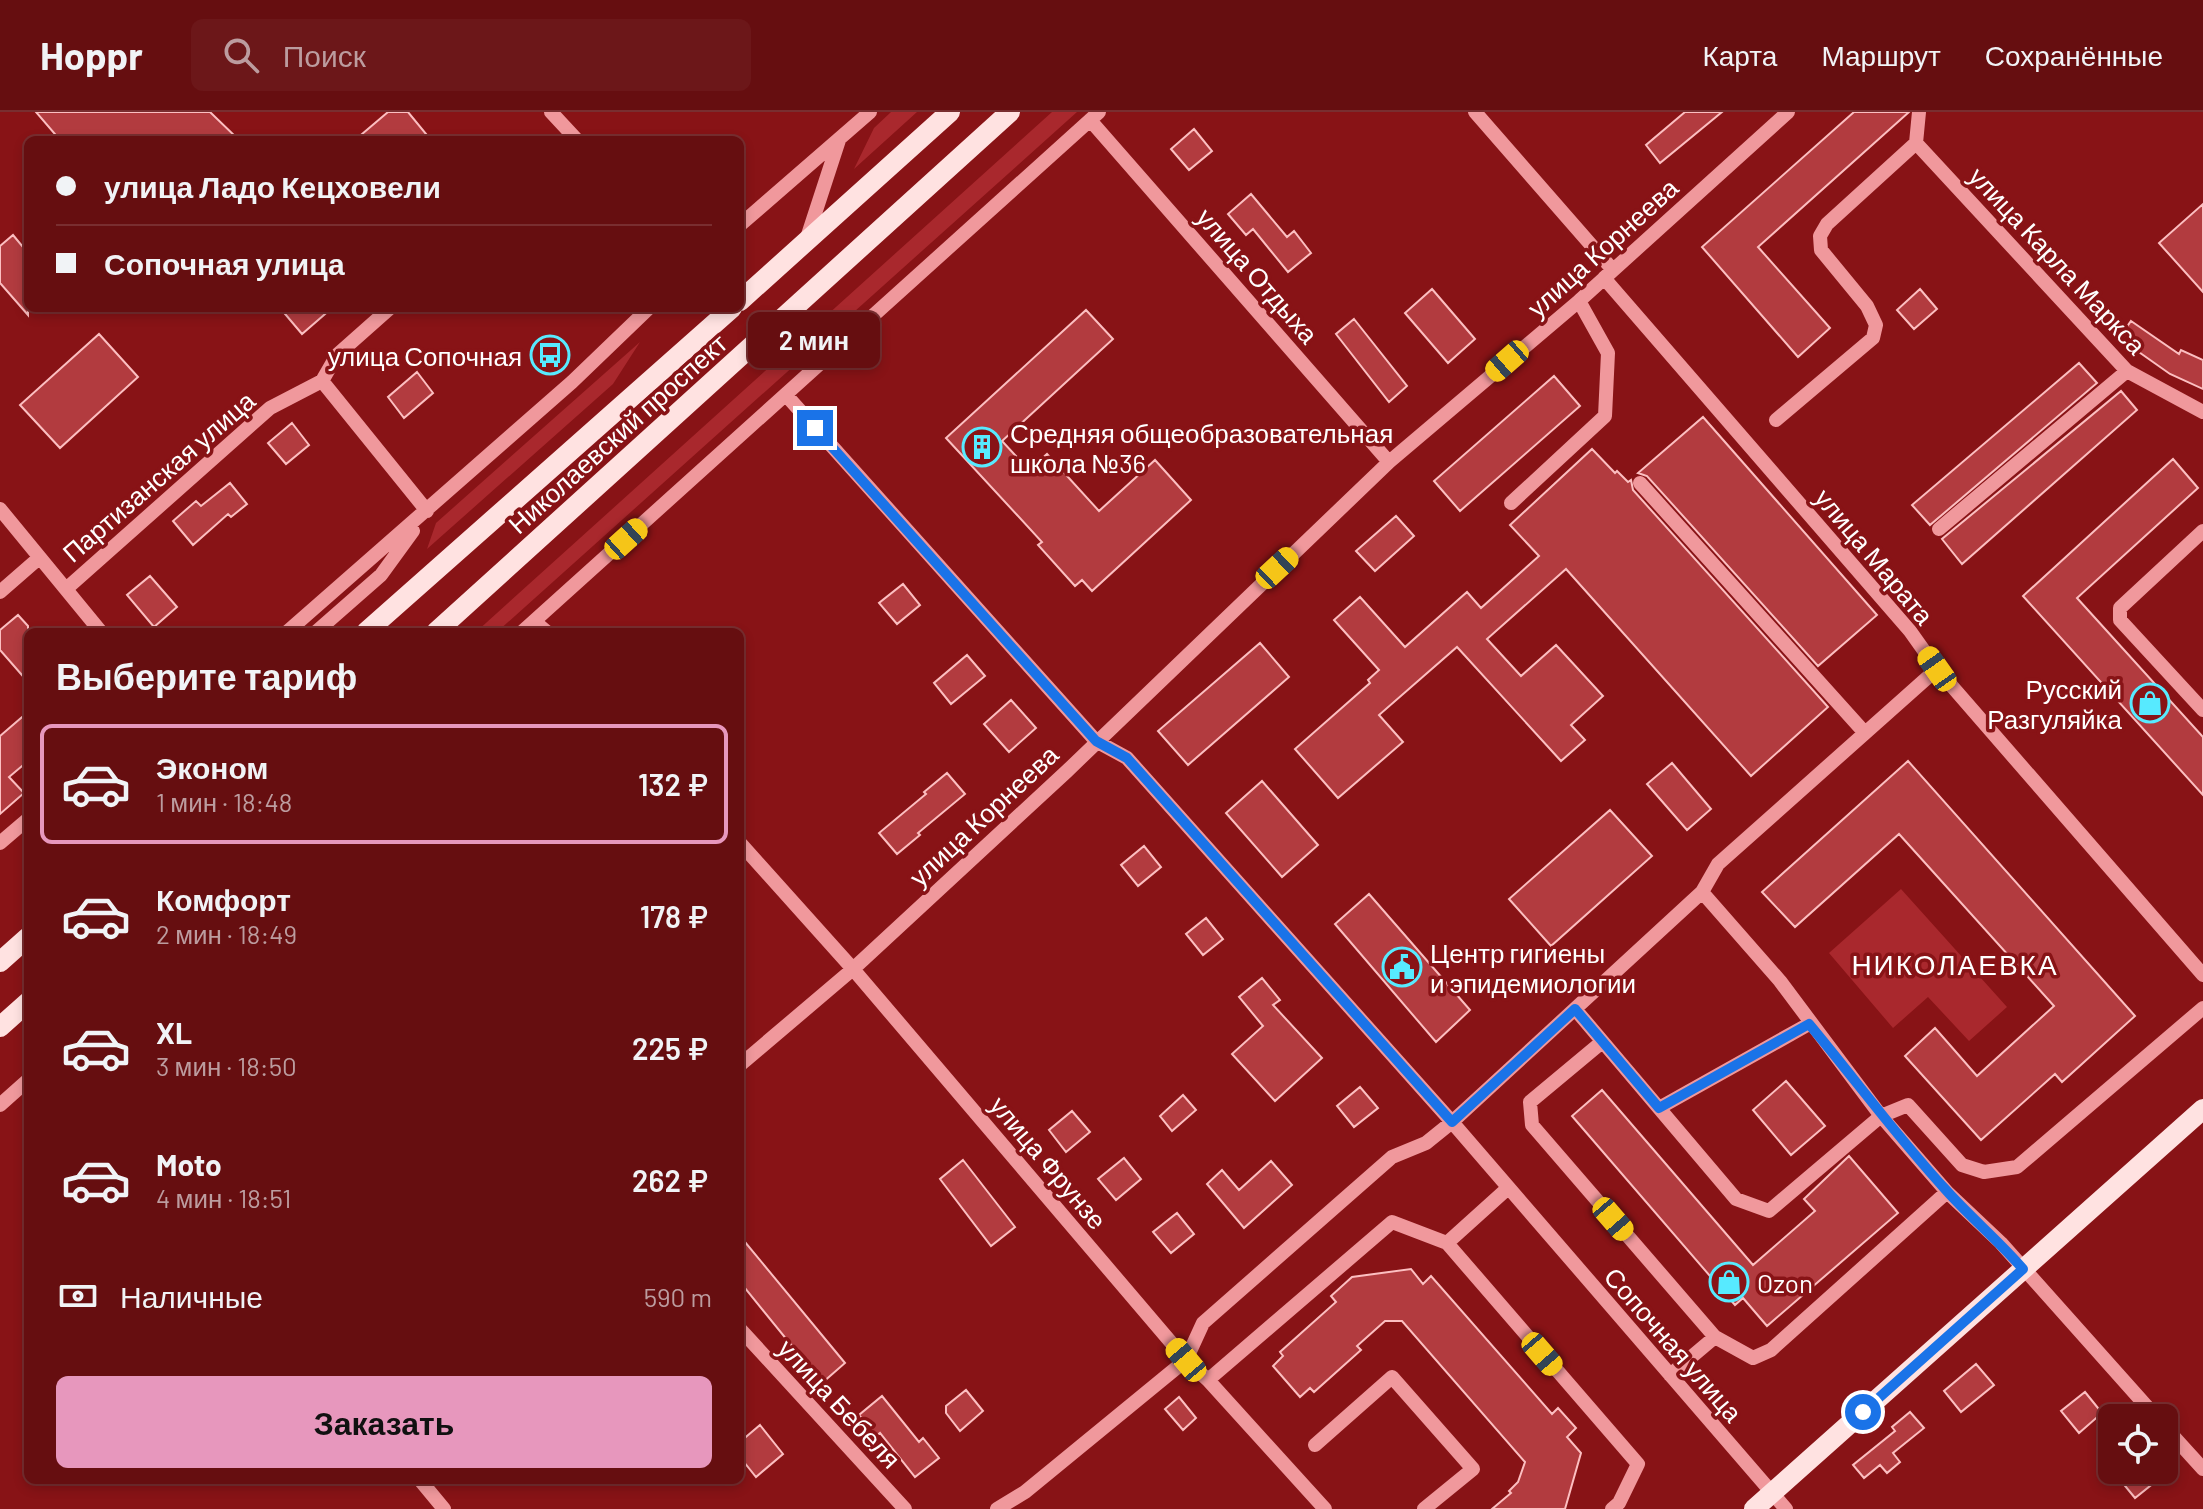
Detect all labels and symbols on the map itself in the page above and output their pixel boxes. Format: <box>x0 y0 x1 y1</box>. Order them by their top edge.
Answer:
street label: улица Карла Маркса <box>1963 160 2153 360</box>
street label: улица Корнеева <box>1520 171 1684 323</box>
street label: улица Отдыха <box>1191 201 1325 349</box>
callout: 2 мин <box>749 312 881 368</box>
street label: Николаевский проспект <box>501 327 733 539</box>
bus stop icon: улица Сопочная <box>529 334 571 376</box>
car <box>1481 336 1533 386</box>
place label: улица Сопочная <box>328 340 522 371</box>
street label: Партизанская улица <box>56 384 261 568</box>
route end <box>797 410 833 446</box>
place label: Средняя общеобразовательная школа №36 <box>1010 417 1393 478</box>
building icon: Средняя общеобразовательная школа №36 <box>961 426 1003 468</box>
street label: улица Марата <box>1809 482 1941 631</box>
car <box>600 514 652 564</box>
car <box>1251 543 1303 593</box>
car <box>1913 642 1961 696</box>
place label: Русский Разгуляйка <box>1987 673 2123 734</box>
shop icon: Русский Разгуляйка <box>2129 682 2171 724</box>
street label: улица Корнеева <box>902 738 1064 892</box>
place label: Центр гигиены и эпидемиологии <box>1430 937 1636 998</box>
public building icon: Центр гигиены и эпидемиологии <box>1381 946 1423 988</box>
district label: НИКОЛАЕВКА <box>1851 947 2059 981</box>
street label: улица Фрунзе <box>984 1089 1114 1235</box>
car <box>1588 1193 1638 1245</box>
street label: Сопочная улица <box>1599 1261 1750 1428</box>
shop icon: Ozon <box>1708 1261 1750 1303</box>
place label: Ozon <box>1757 1267 1813 1298</box>
car <box>1517 1328 1567 1380</box>
street label: улица Бебеля <box>772 1332 908 1474</box>
car <box>1161 1334 1211 1386</box>
route start <box>1845 1394 1881 1430</box>

